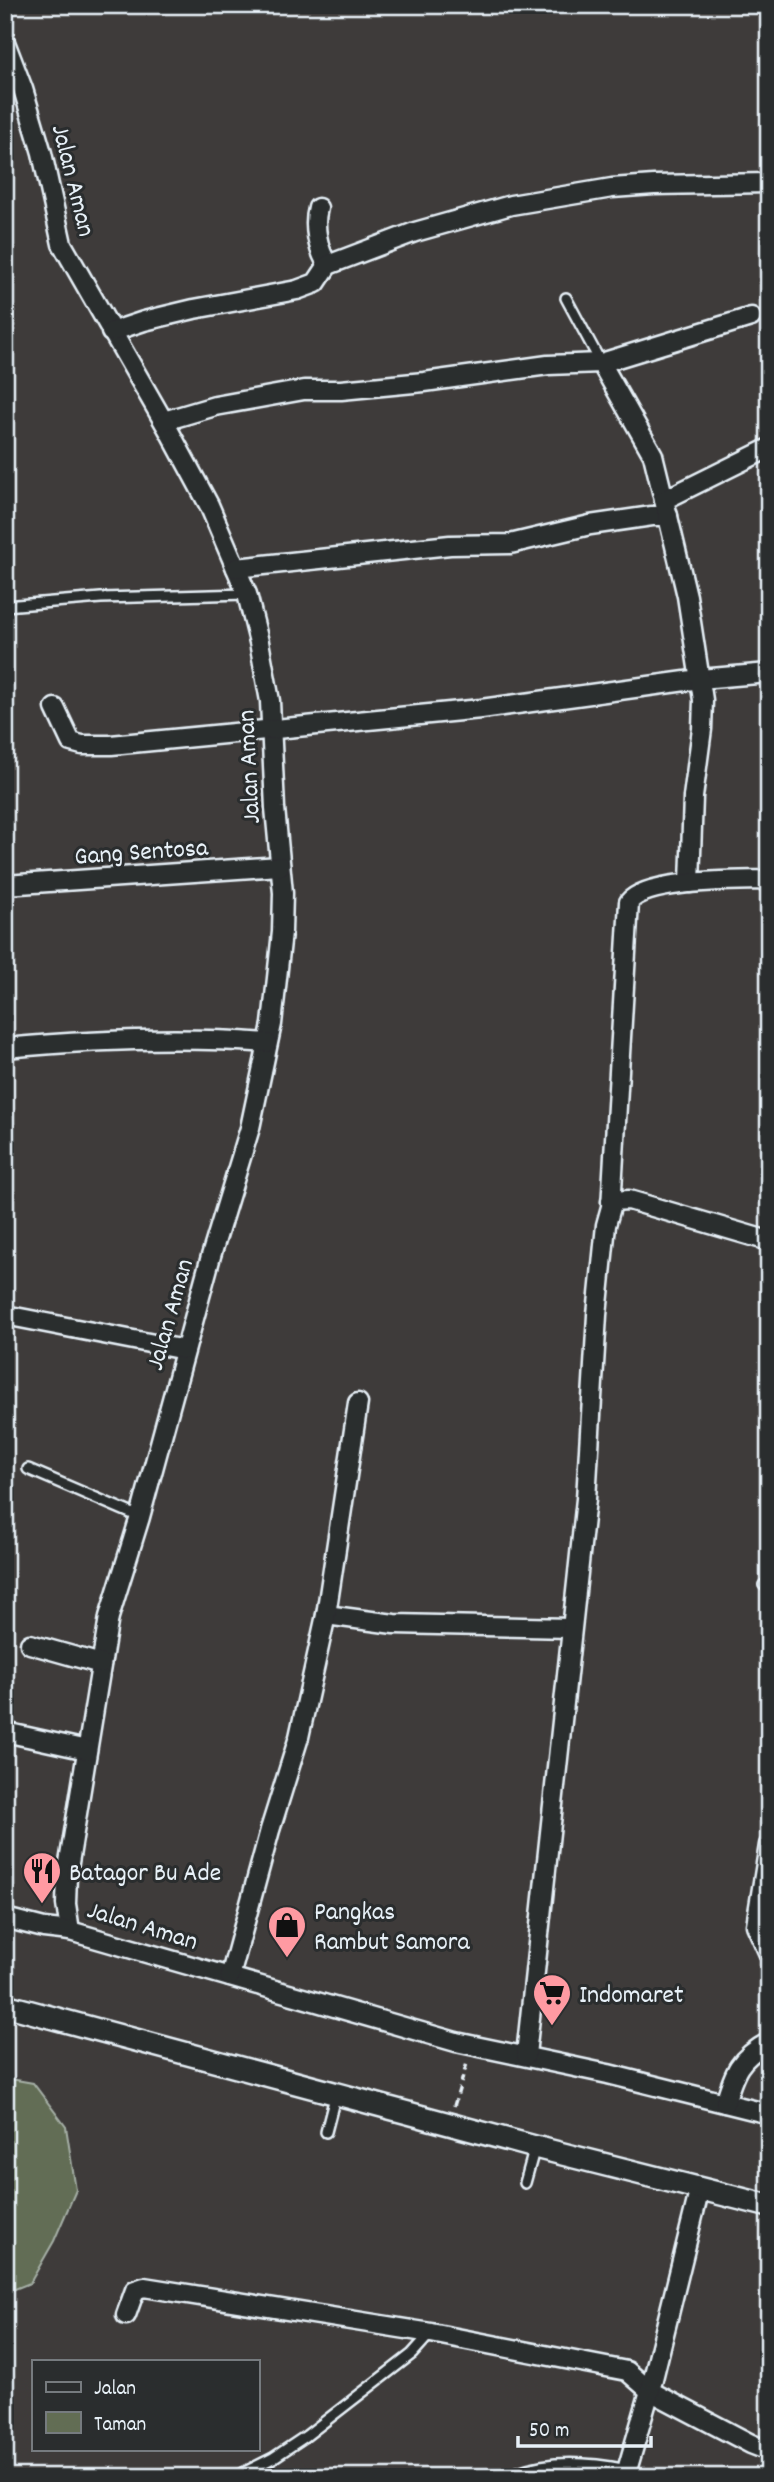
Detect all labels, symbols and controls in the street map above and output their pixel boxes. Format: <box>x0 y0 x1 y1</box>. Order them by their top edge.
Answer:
street label: Jalan Aman <box>40 121 103 241</box>
street label: Jalan Aman <box>229 709 272 825</box>
street label: Gang Sentosa <box>73 830 210 877</box>
street label: Jalan Aman <box>138 1255 205 1375</box>
restaurant icon: Batagor Bu Ade <box>21 1850 63 1905</box>
place label: Batagor Bu Ade <box>69 1856 221 1893</box>
street label: Jalan Aman <box>82 1893 202 1962</box>
place label: Pangkas Rambut Samora <box>314 1895 470 1962</box>
shop icon: Pangkas Rambut Samora <box>266 1904 308 1959</box>
supermarket icon: Indomaret <box>531 1972 573 2027</box>
place label: Indomaret <box>579 1978 684 2015</box>
legend <box>32 2360 259 2450</box>
text: Jalan <box>94 2375 136 2405</box>
scale bar <box>518 2405 652 2449</box>
text: Taman <box>94 2411 146 2441</box>
text: 50 m <box>529 2417 569 2447</box>

